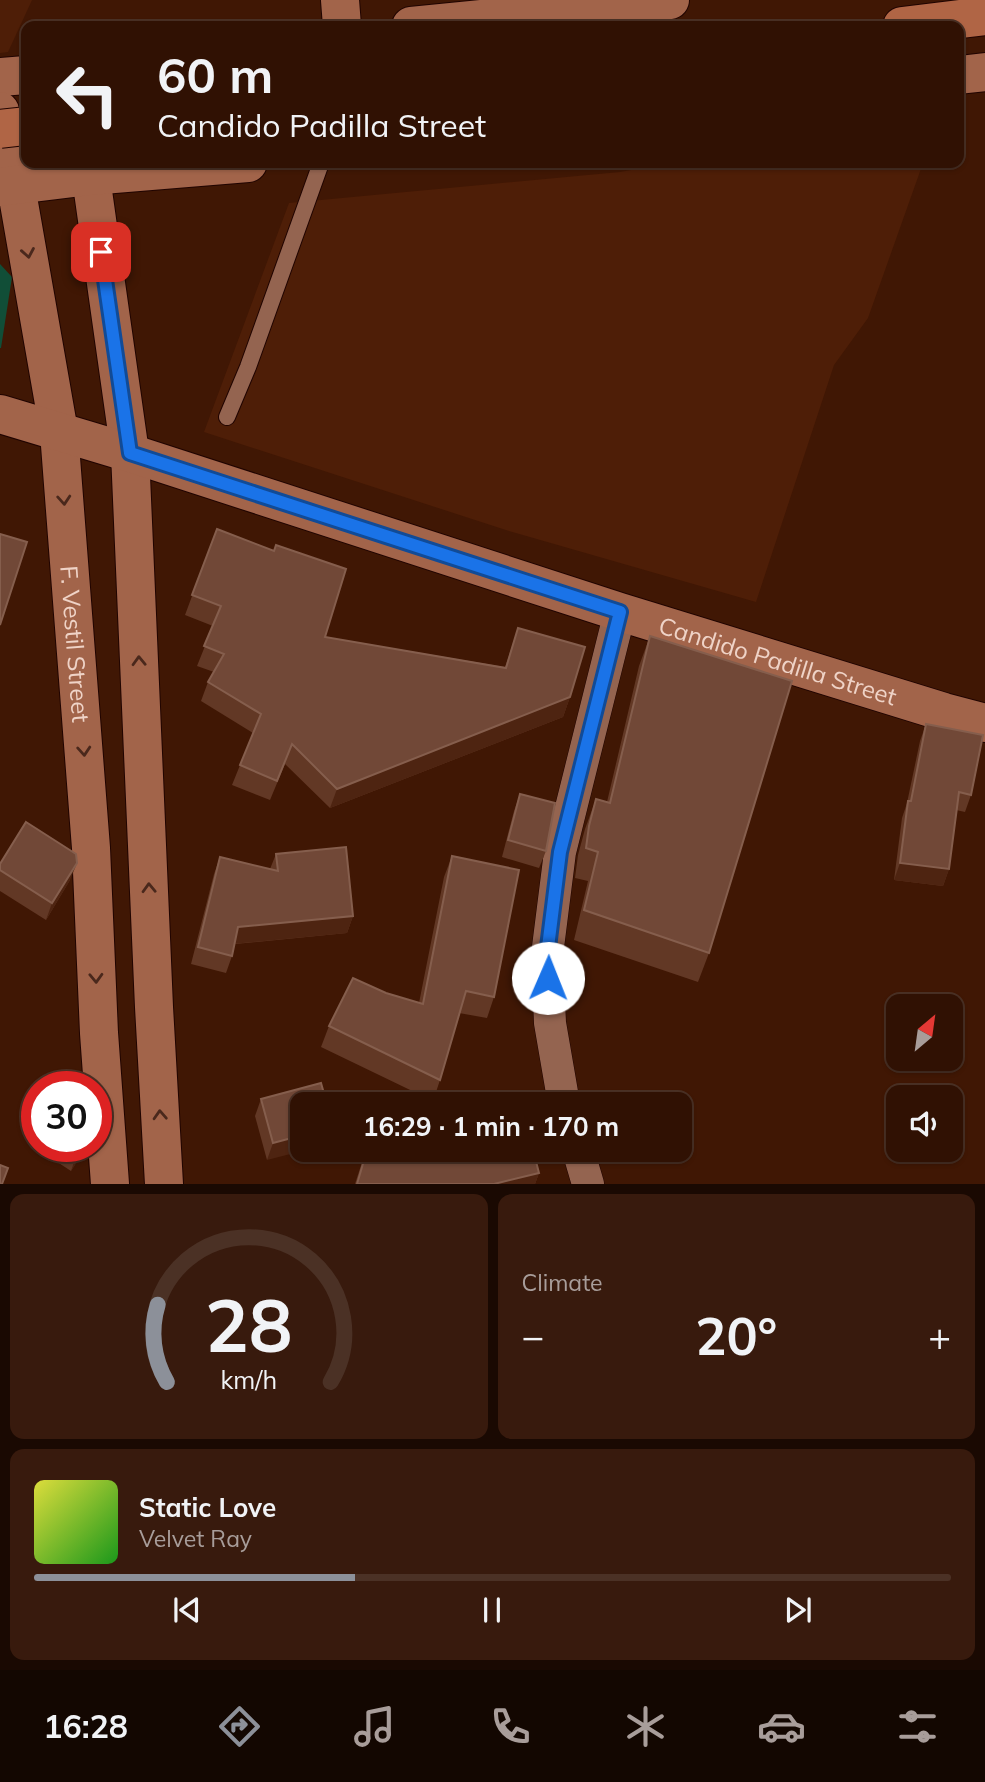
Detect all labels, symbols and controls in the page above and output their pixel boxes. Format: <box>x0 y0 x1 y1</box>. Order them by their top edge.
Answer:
text: 60 m <box>157 44 273 105</box>
icon: left <box>42 49 133 140</box>
text: Candido Padilla Street <box>157 105 486 145</box>
pin <box>71 222 131 282</box>
icon: arrive <box>82 233 120 271</box>
one-way arrow <box>20 247 35 259</box>
one-way arrow <box>56 495 71 506</box>
street label: F. Vestil Street <box>54 564 96 724</box>
street label: Candido Padilla Street <box>655 610 900 711</box>
one-way arrow <box>132 655 147 666</box>
one-way arrow <box>76 746 91 757</box>
one-way arrow <box>141 882 156 893</box>
position arrow <box>511 941 585 1015</box>
one-way arrow <box>89 973 104 984</box>
north arrow <box>886 994 962 1071</box>
map controls <box>886 994 963 1162</box>
speed limit sign: 30 <box>21 1071 112 1162</box>
button: sound <box>886 1085 963 1162</box>
one-way arrow <box>153 1110 168 1121</box>
text: 16:29 · 1 min · 170 m <box>363 1110 619 1143</box>
text: Climate <box>522 1268 603 1297</box>
text: 28 <box>205 1280 292 1371</box>
text: 20° <box>695 1303 777 1368</box>
text: − <box>522 1312 544 1360</box>
text: + <box>928 1312 951 1360</box>
text: km/h <box>220 1364 277 1395</box>
text: Static Love <box>139 1491 276 1524</box>
text: Velvet Ray <box>139 1524 252 1553</box>
icon: previous <box>168 1591 206 1629</box>
icon: pause <box>473 1591 511 1629</box>
icon: next <box>779 1591 817 1629</box>
icon: directions <box>215 1702 264 1751</box>
icon: music <box>350 1702 399 1751</box>
icon: phone <box>486 1702 535 1751</box>
icon: climate <box>621 1702 670 1751</box>
icon: car <box>757 1702 806 1751</box>
icon: filters <box>893 1702 942 1751</box>
text: 16:28 <box>43 1706 128 1746</box>

